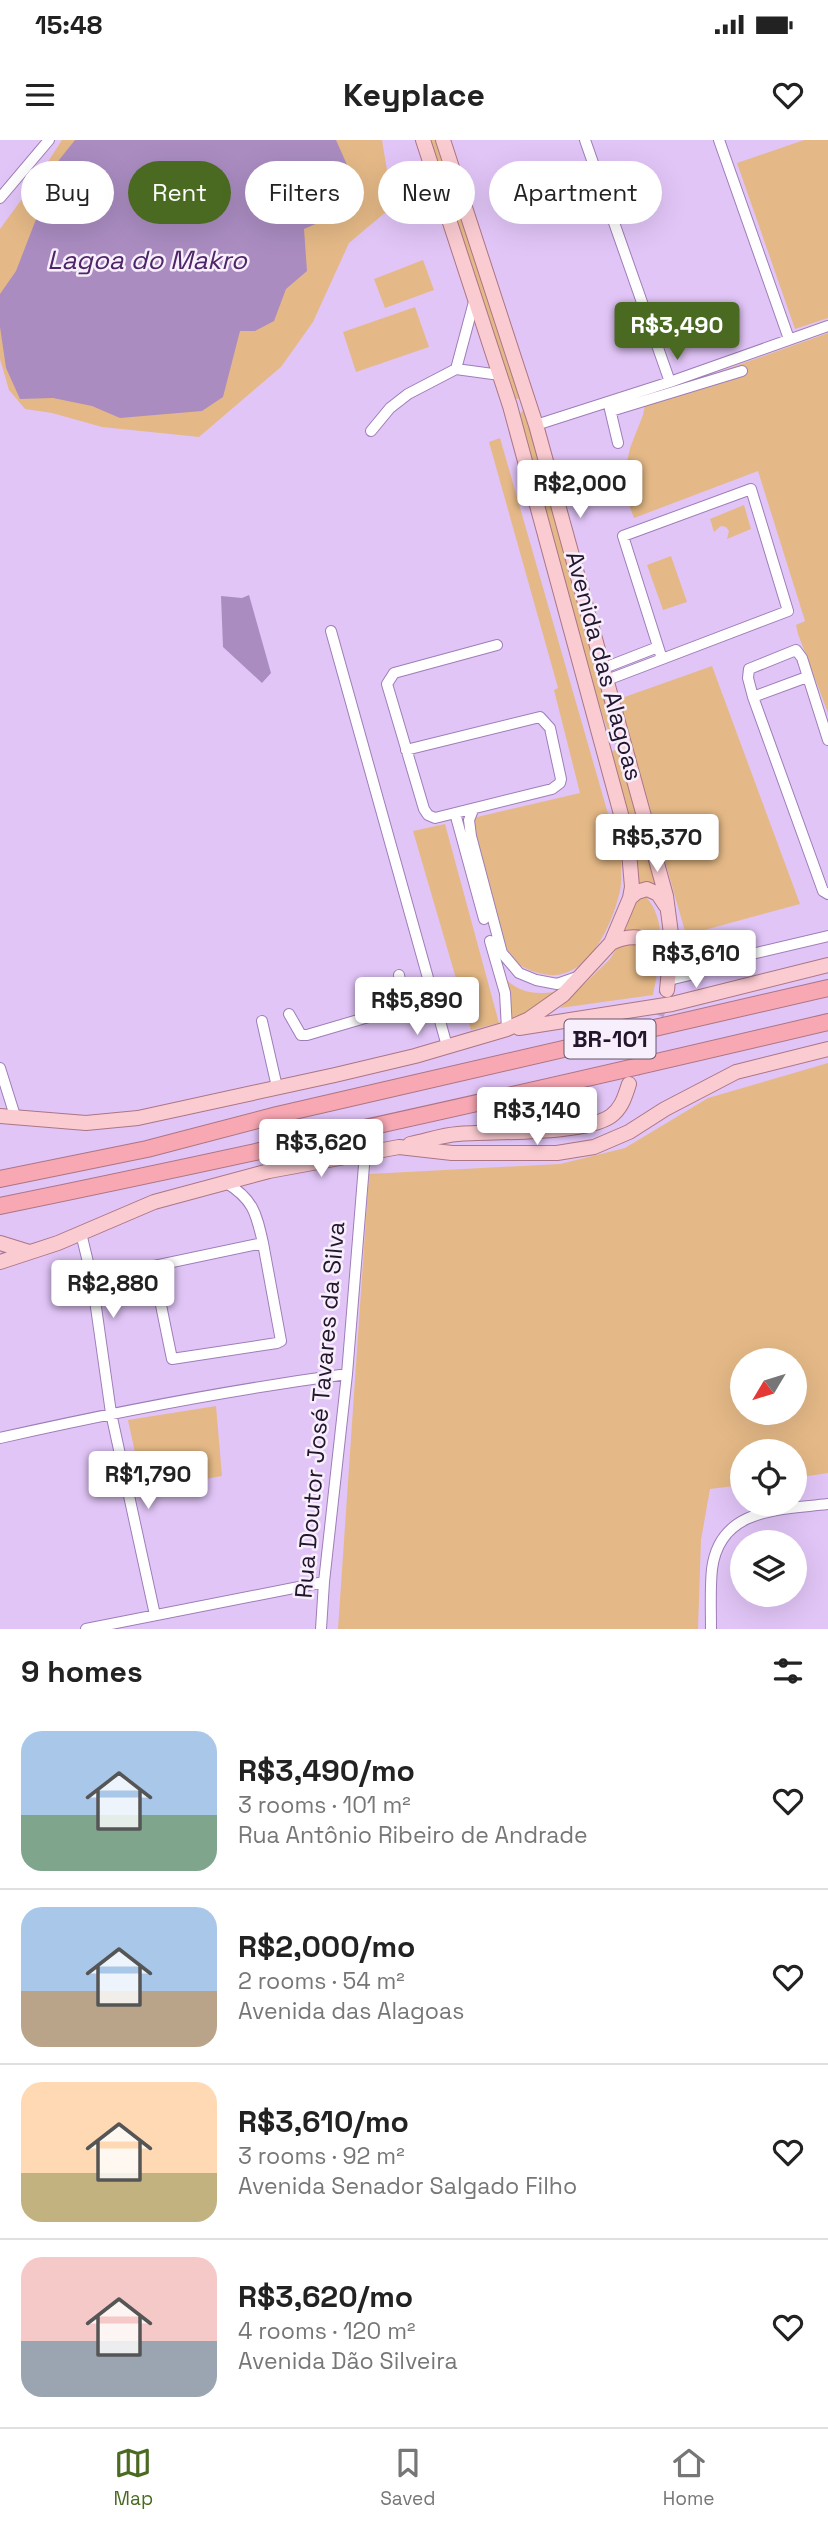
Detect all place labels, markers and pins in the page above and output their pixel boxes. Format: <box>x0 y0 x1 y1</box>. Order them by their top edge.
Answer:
pin: R$3,490 <box>612 302 742 362</box>
pin: R$2,000 <box>515 460 645 520</box>
pin: R$5,370 <box>592 814 722 874</box>
pin: R$3,610 <box>631 930 761 990</box>
pin: R$5,890 <box>352 978 482 1037</box>
pin: R$3,140 <box>472 1088 602 1147</box>
pin: R$3,620 <box>256 1119 386 1179</box>
pin: R$2,880 <box>48 1260 178 1320</box>
pin: R$1,790 <box>83 1452 213 1511</box>

